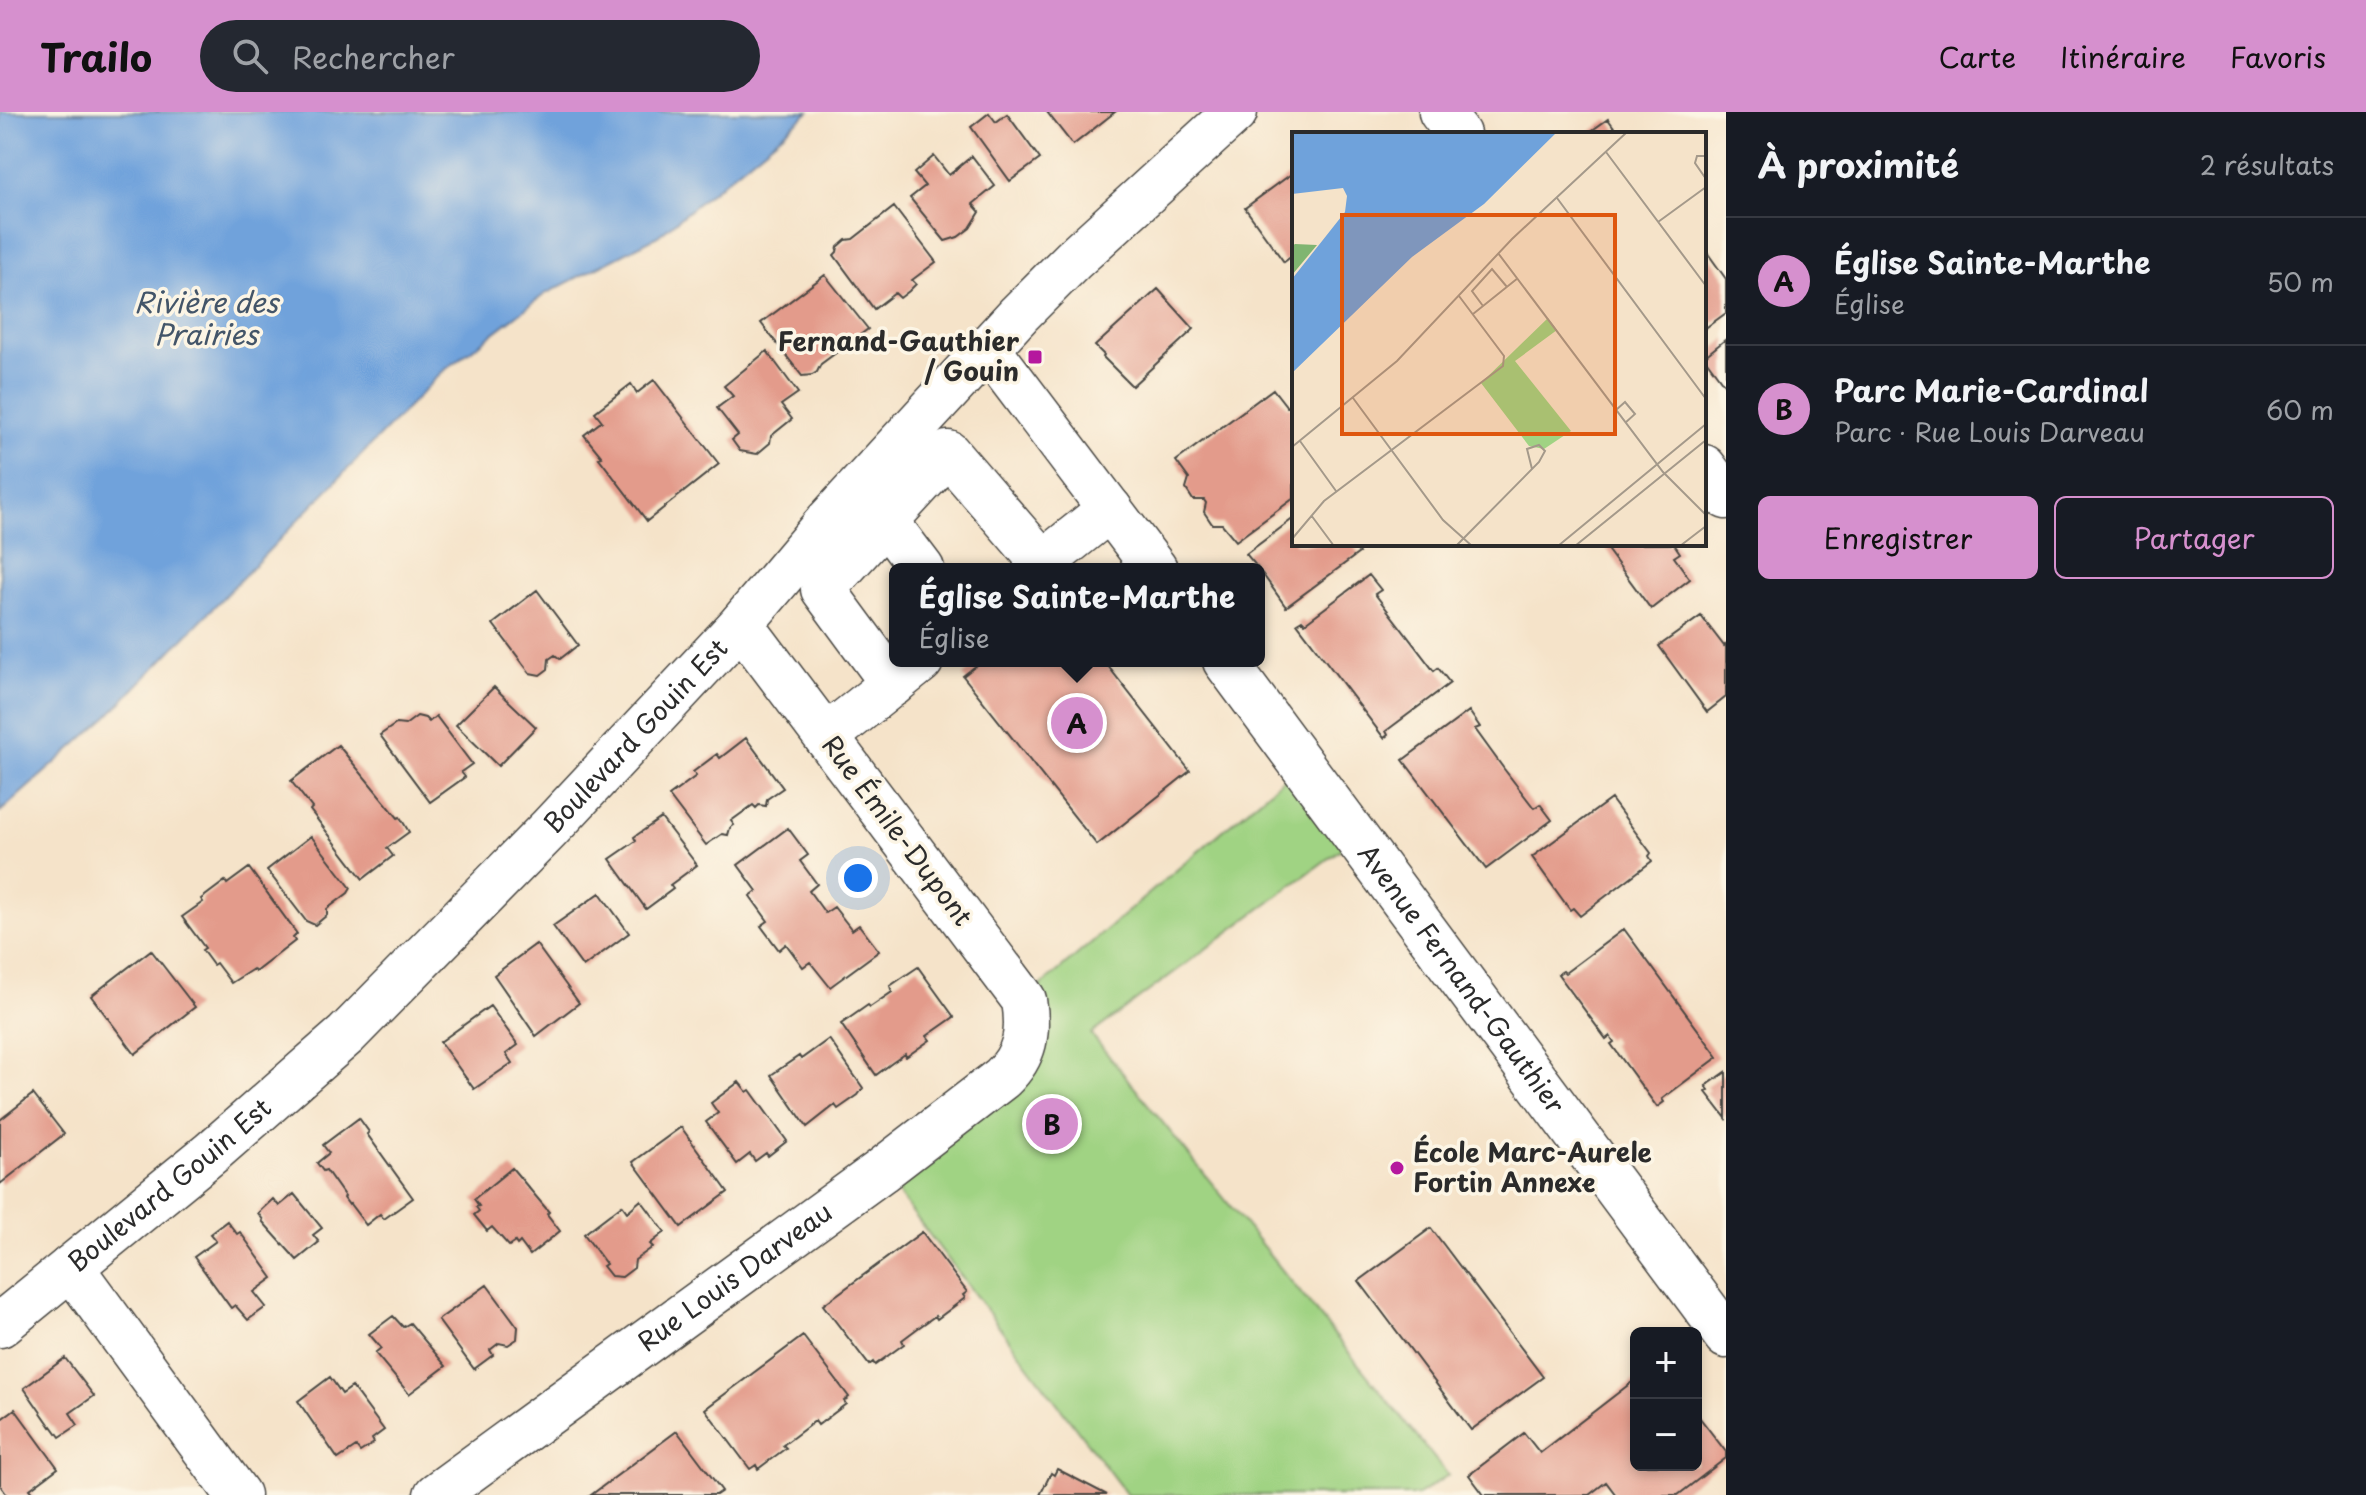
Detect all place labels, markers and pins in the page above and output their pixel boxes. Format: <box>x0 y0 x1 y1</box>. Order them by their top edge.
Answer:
place label: Fernand-Gauthier / Gouin <box>778 321 1020 390</box>
marker: Fernand-Gauthier / Gouin <box>1026 348 1044 366</box>
pin: A <box>1051 693 1103 753</box>
pin: B <box>1026 1094 1078 1154</box>
place label: École Marc-Aurele Fortin Annexe <box>1413 1132 1652 1201</box>
marker: École Marc-Aurele Fortin Annexe <box>1388 1159 1406 1177</box>

